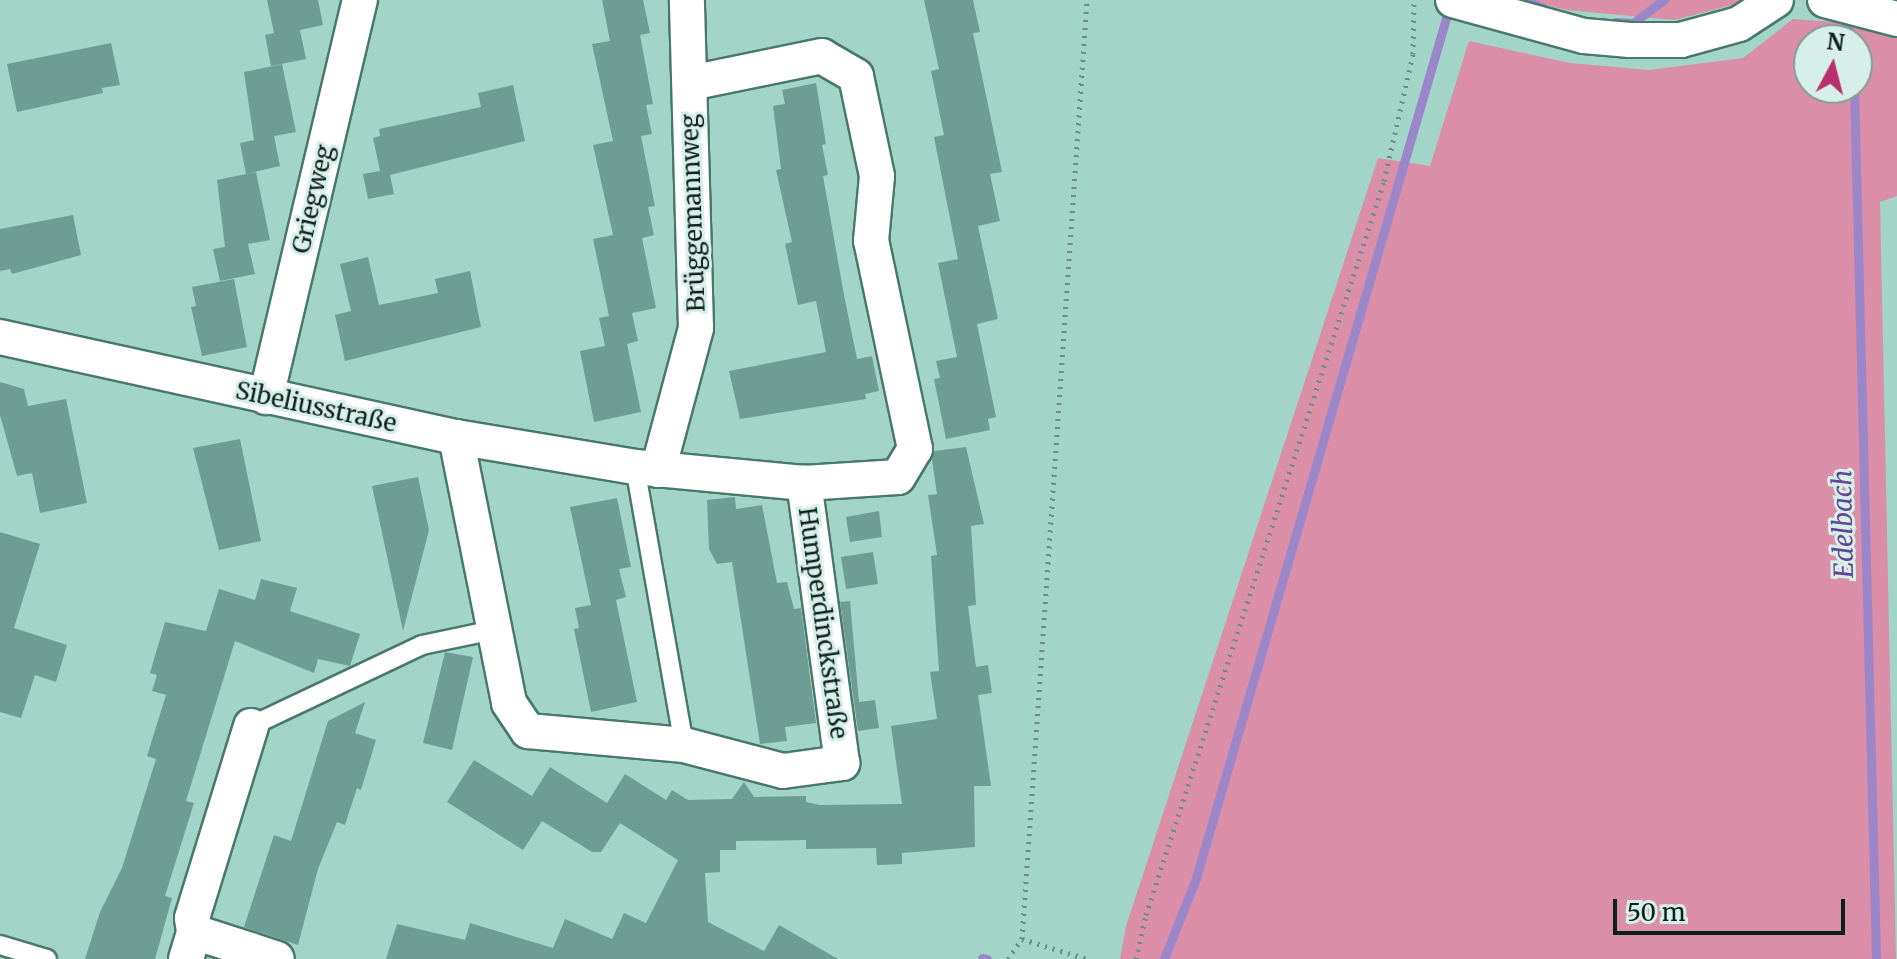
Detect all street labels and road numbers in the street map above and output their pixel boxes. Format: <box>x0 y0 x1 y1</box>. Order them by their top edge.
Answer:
street label: Brüggemannweg <box>675 113 711 313</box>
street label: Griegweg <box>287 142 339 256</box>
street label: Sibeliusstraße <box>233 376 399 438</box>
street label: Humperdinckstraße <box>792 505 854 741</box>

